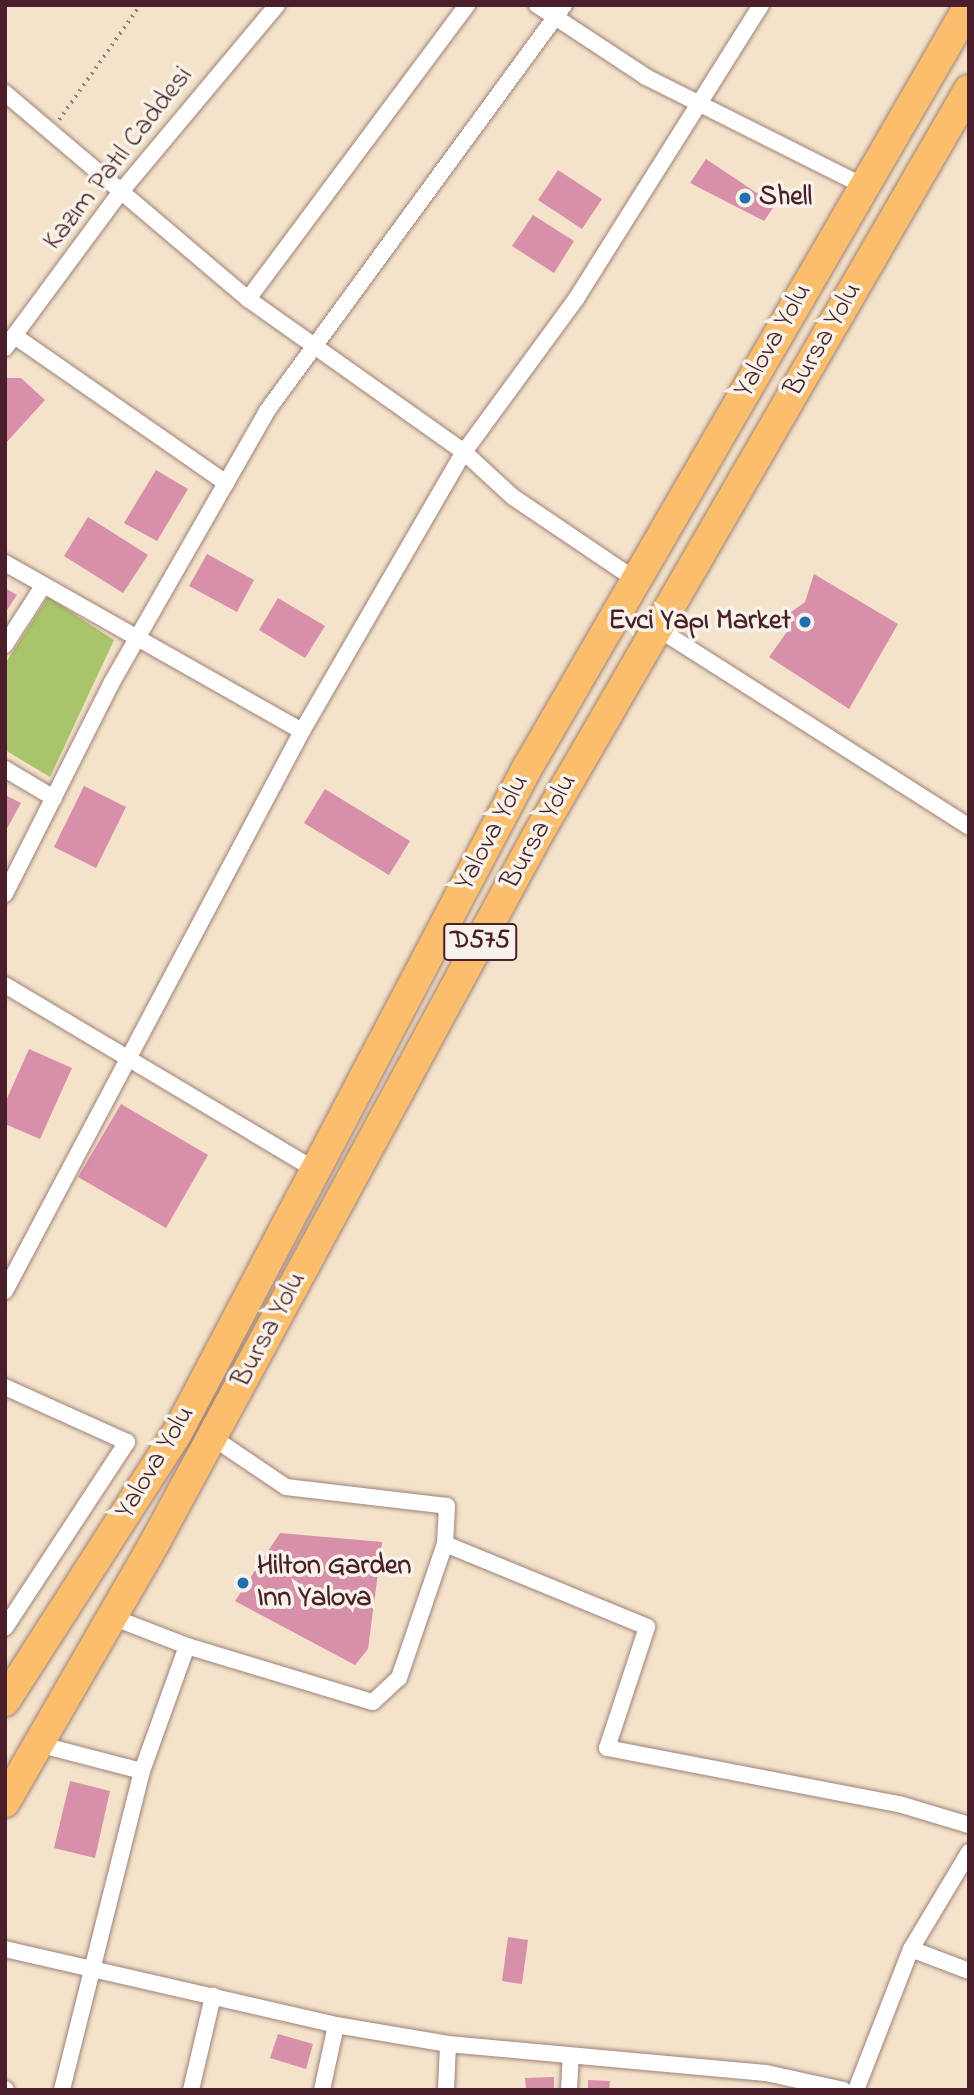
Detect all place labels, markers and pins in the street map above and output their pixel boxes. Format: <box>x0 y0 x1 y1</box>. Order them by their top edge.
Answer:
place label: Shell <box>759 181 812 215</box>
marker: Shell <box>737 190 753 206</box>
place label: Evci Yapı Market <box>608 605 791 639</box>
marker: Evci Yapı Market <box>797 614 813 630</box>
place label: Hilton Garden Inn Yalova <box>257 1550 411 1616</box>
marker: Hilton Garden Inn Yalova <box>235 1575 251 1591</box>

